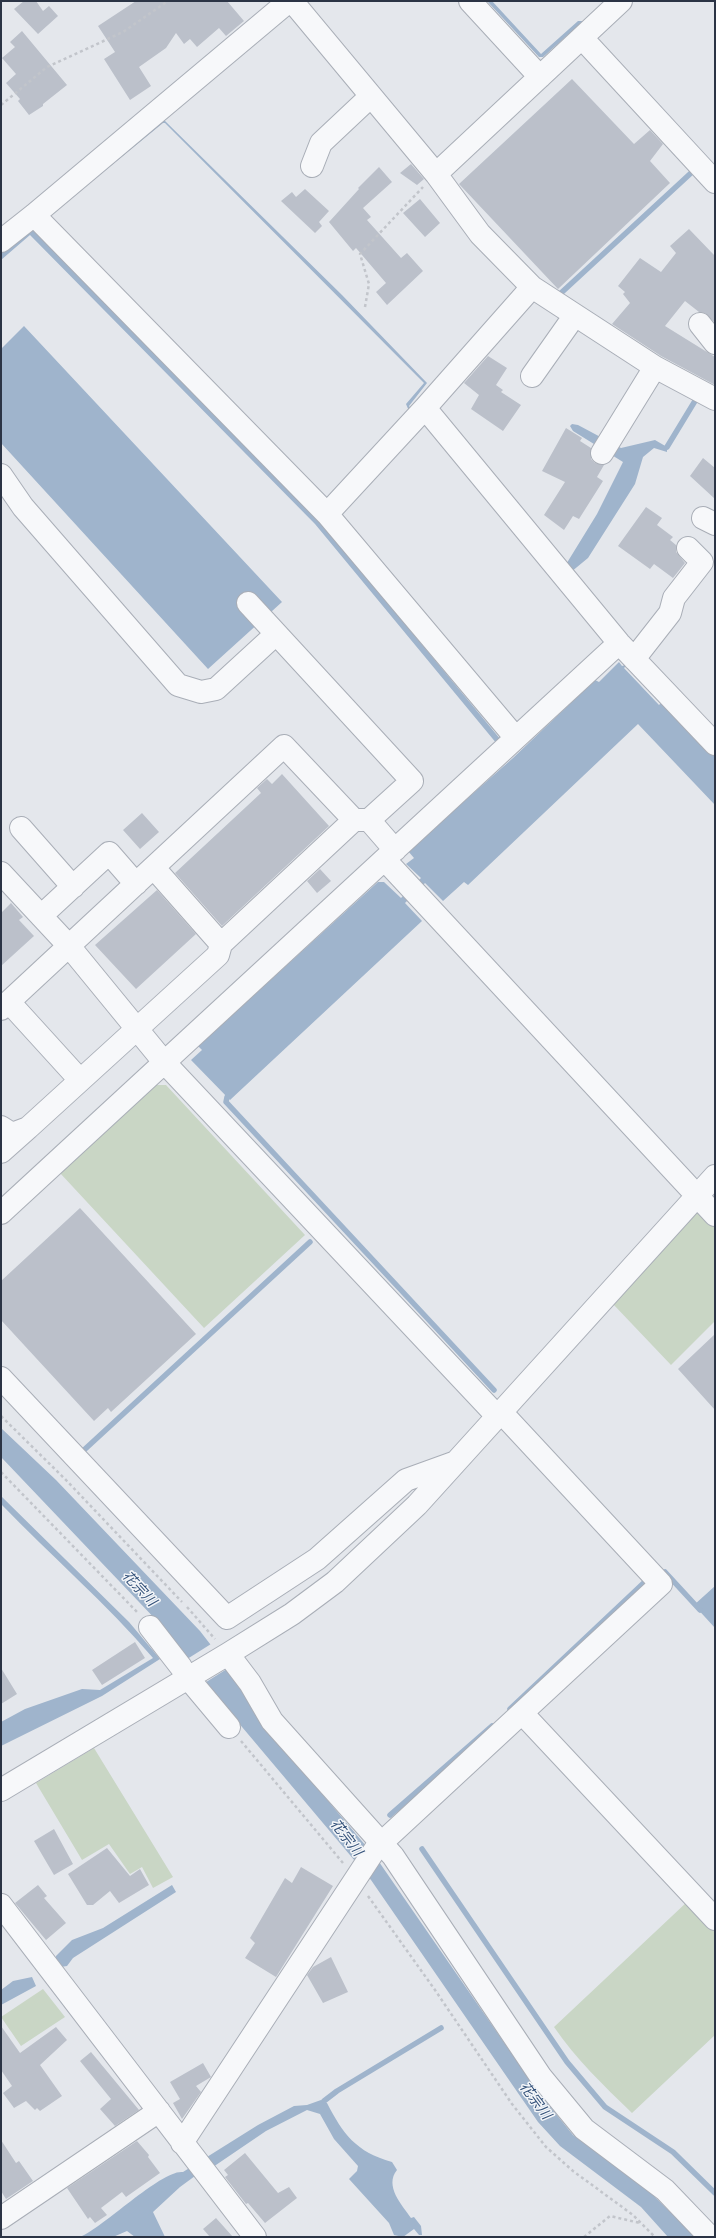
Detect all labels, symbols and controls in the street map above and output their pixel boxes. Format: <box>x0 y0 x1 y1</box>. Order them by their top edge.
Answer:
water label: 花宗川 <box>119 1568 159 1610</box>
water label: 花宗川 <box>326 1816 366 1860</box>
water label: 花宗川 <box>516 2079 554 2123</box>

